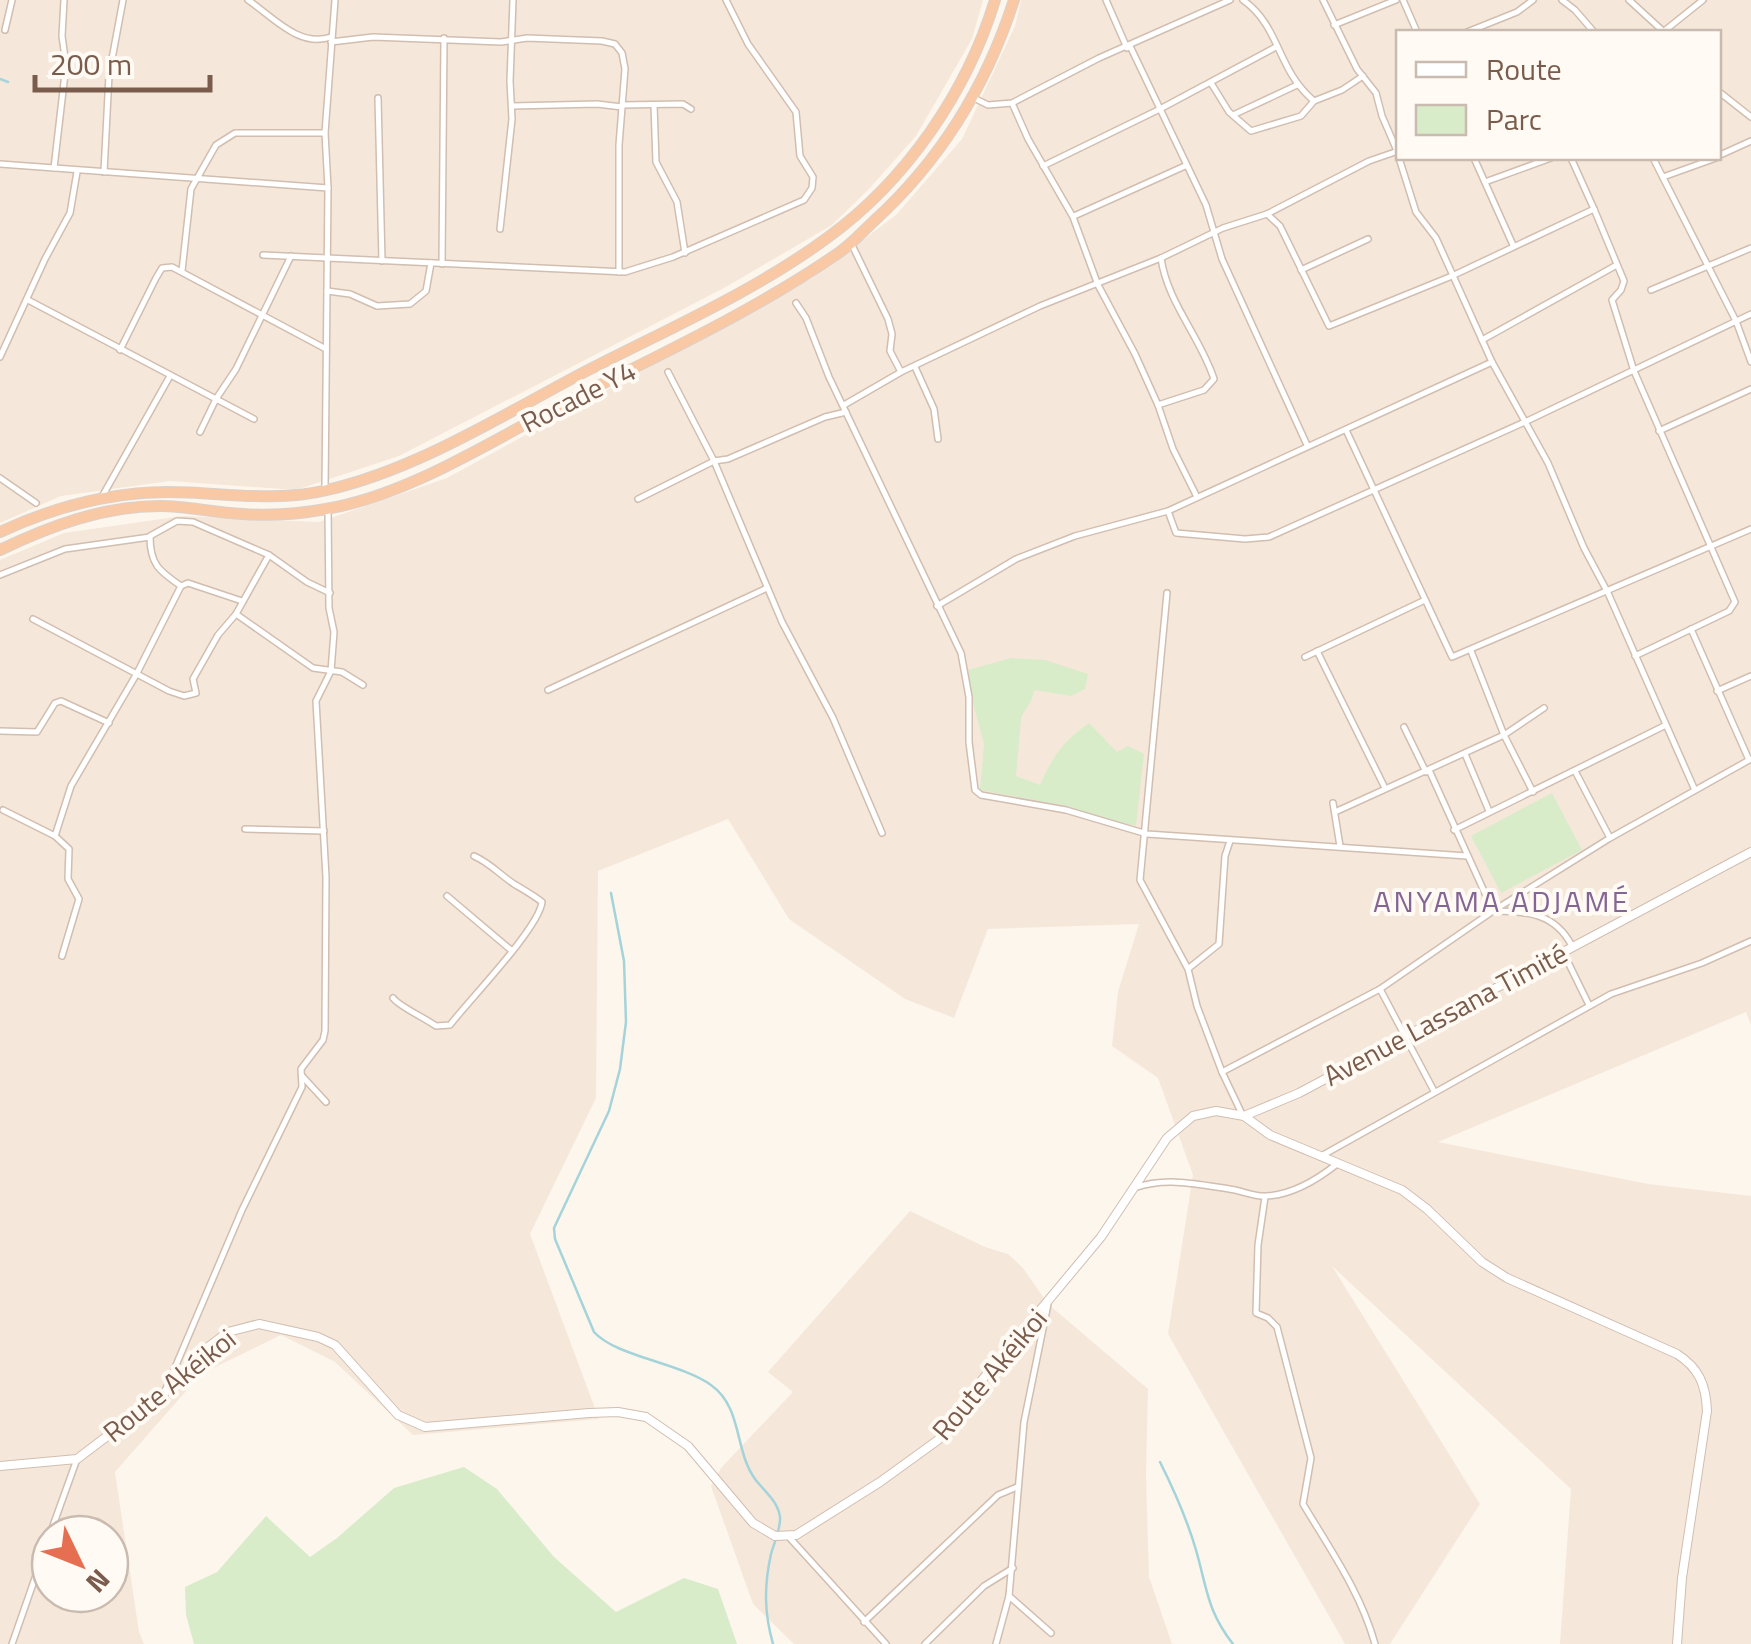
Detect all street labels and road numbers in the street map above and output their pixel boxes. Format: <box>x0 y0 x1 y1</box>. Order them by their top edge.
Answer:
street label: Rocade Y4 <box>513 349 643 443</box>
street label: Avenue Lassana Timité <box>1315 931 1575 1097</box>
street label: Route Akéikoi <box>921 1299 1057 1449</box>
street label: Route Akéikoi <box>93 1318 245 1452</box>

